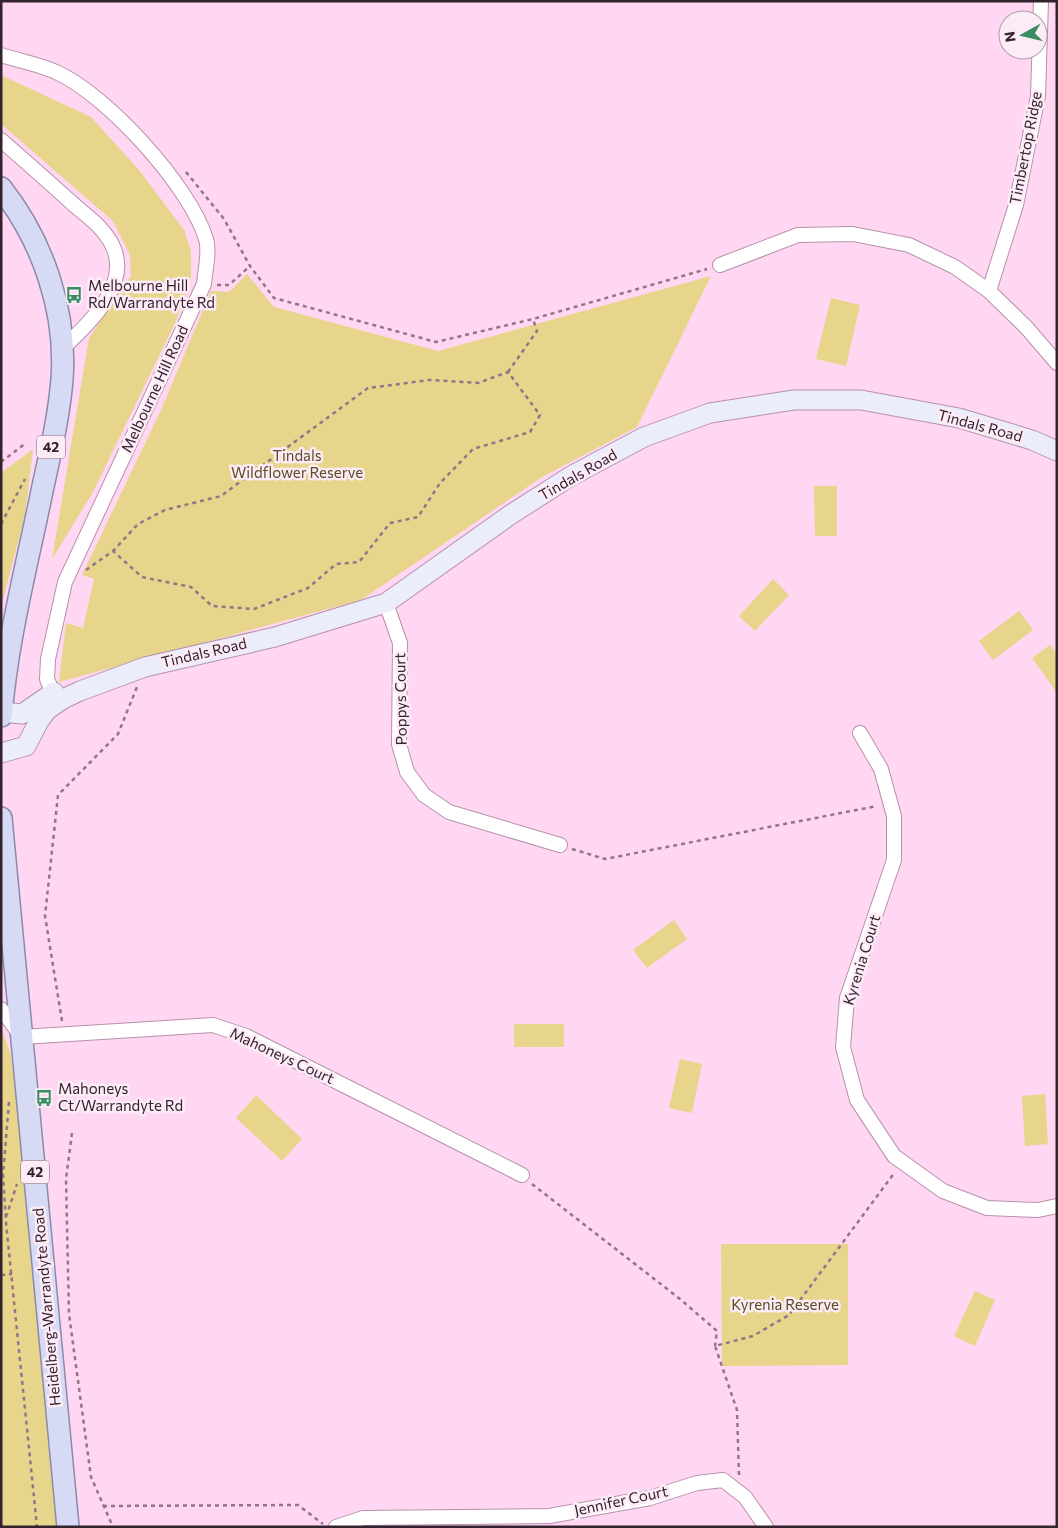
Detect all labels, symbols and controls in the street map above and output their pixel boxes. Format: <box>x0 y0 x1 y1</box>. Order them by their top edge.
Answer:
north arrow <box>998 10 1048 60</box>
text: N <box>1000 30 1019 43</box>
street label: Timbertop Ridge <box>1005 90 1045 206</box>
place label: Melbourne Hill Rd/Warrandyte Rd <box>88 276 215 311</box>
bus stop icon: Melbourne Hill Rd/Warrandyte Rd <box>64 285 84 305</box>
street label: Melbourne Hill Road <box>117 322 191 455</box>
street label: Tindals Road <box>936 405 1025 445</box>
road number: 42 <box>37 436 65 458</box>
street label: Tindals Road <box>535 445 620 504</box>
park label: Tindals Wildflower Reserve <box>231 446 363 481</box>
street label: Tindals Road <box>159 633 248 671</box>
street label: Poppys Court <box>390 652 410 746</box>
street label: Kyrenia Court <box>839 912 883 1007</box>
street label: Mahoneys Court <box>227 1023 337 1087</box>
place label: Mahoneys Ct/Warrandyte Rd <box>58 1079 183 1114</box>
bus stop icon: Mahoneys Ct/Warrandyte Rd <box>34 1088 54 1108</box>
road number: 42 <box>21 1160 49 1184</box>
street label: Heidelberg-Warrandyte Road <box>28 1207 64 1407</box>
park label: Kyrenia Reserve <box>731 1295 839 1313</box>
street label: Jennifer Court <box>572 1481 669 1519</box>

